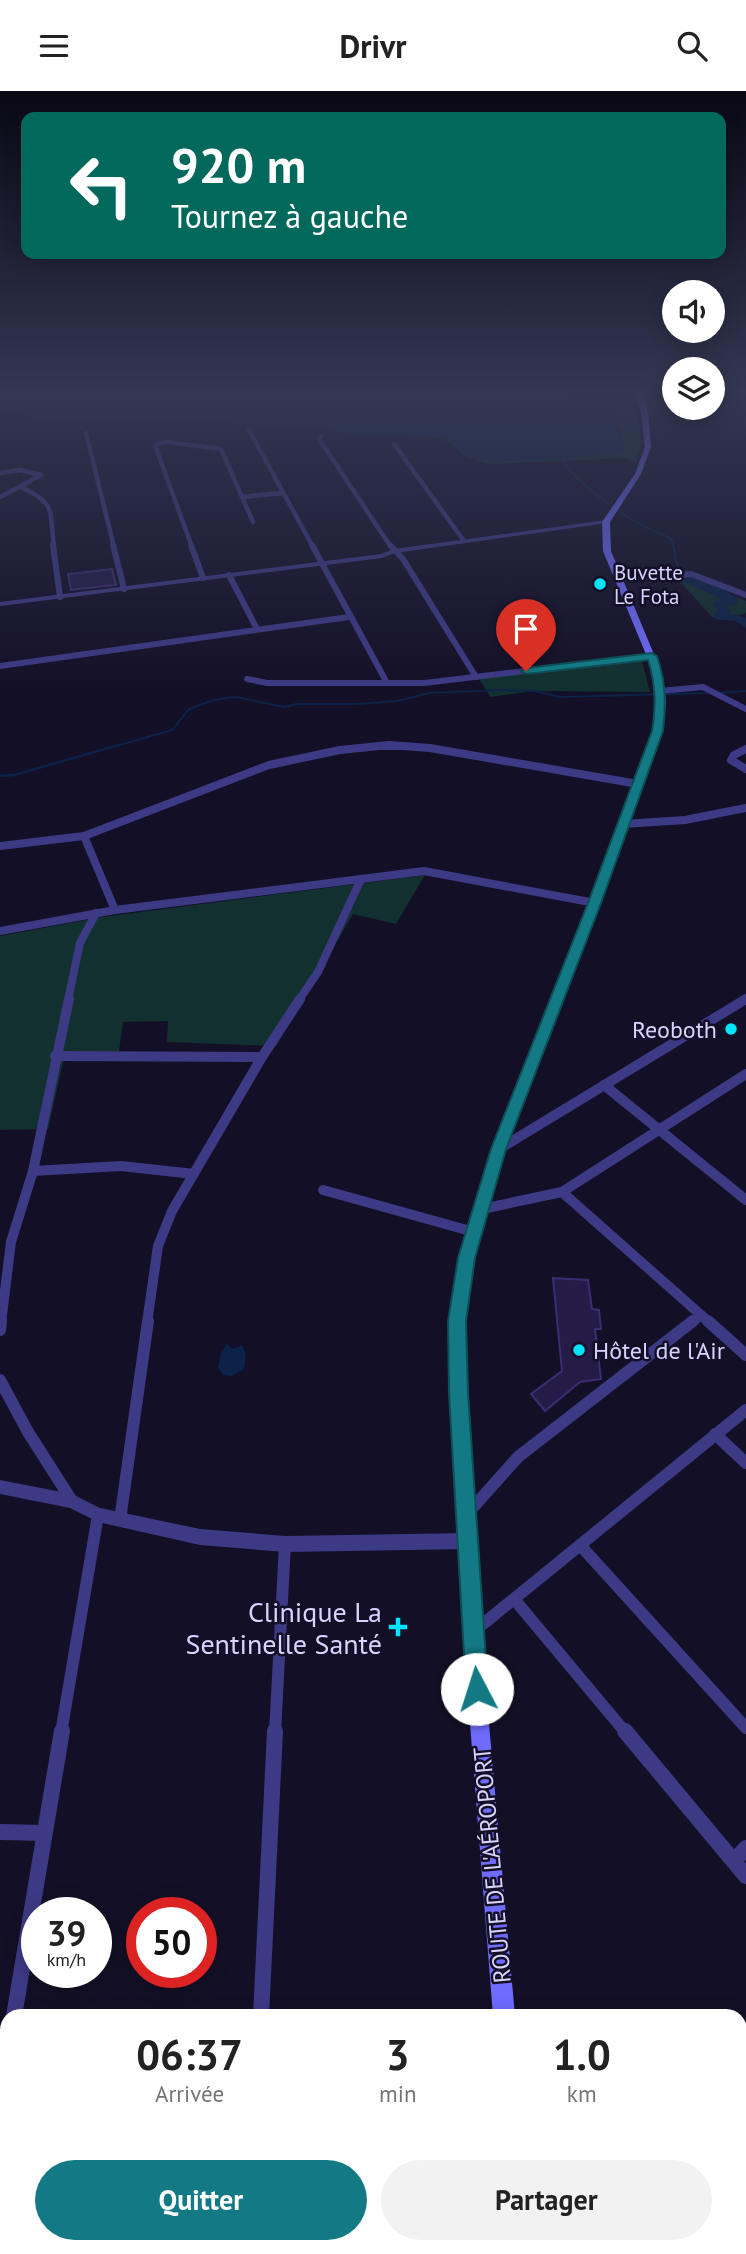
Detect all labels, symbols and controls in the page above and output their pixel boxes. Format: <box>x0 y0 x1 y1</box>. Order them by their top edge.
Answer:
text: Drivr <box>339 25 407 67</box>
icon: menu <box>35 27 73 65</box>
icon: search <box>673 27 711 65</box>
text: 920 m <box>171 133 306 197</box>
icon: left <box>56 140 147 231</box>
text: Tournez à gauche <box>171 195 408 237</box>
map controls <box>662 280 725 420</box>
button: sound <box>662 280 725 343</box>
button: layers <box>662 357 725 420</box>
place label: Buvette Le Fota <box>614 559 683 610</box>
marker: Buvette Le Fota <box>592 576 608 592</box>
pin <box>496 599 556 671</box>
icon: arrive <box>507 610 545 648</box>
place label: Reoboth <box>632 1014 717 1045</box>
marker: Reoboth <box>723 1021 739 1037</box>
place label: Hôtel de l'Air <box>593 1335 725 1366</box>
marker: Hôtel de l'Air <box>571 1342 587 1358</box>
place label: Clinique La Sentinelle Santé <box>186 1593 382 1662</box>
marker: Clinique La Sentinelle Santé <box>388 1617 408 1637</box>
position arrow <box>440 1652 514 1726</box>
street label: ROUTE DE L'AÉROPORT <box>466 1746 518 1984</box>
speed limit sign: 50 <box>126 1897 217 1988</box>
text: 39 <box>47 1910 86 1956</box>
text: km/h <box>47 1948 86 1971</box>
text: 06:37 <box>136 2027 243 2082</box>
text: 3 <box>386 2027 410 2082</box>
text: 1.0 <box>553 2027 611 2082</box>
text: Arrivée <box>155 2079 224 2108</box>
text: min <box>379 2079 416 2108</box>
text: km <box>567 2079 597 2108</box>
button: Quitter <box>35 2160 367 2240</box>
button: Partager <box>381 2160 712 2240</box>

